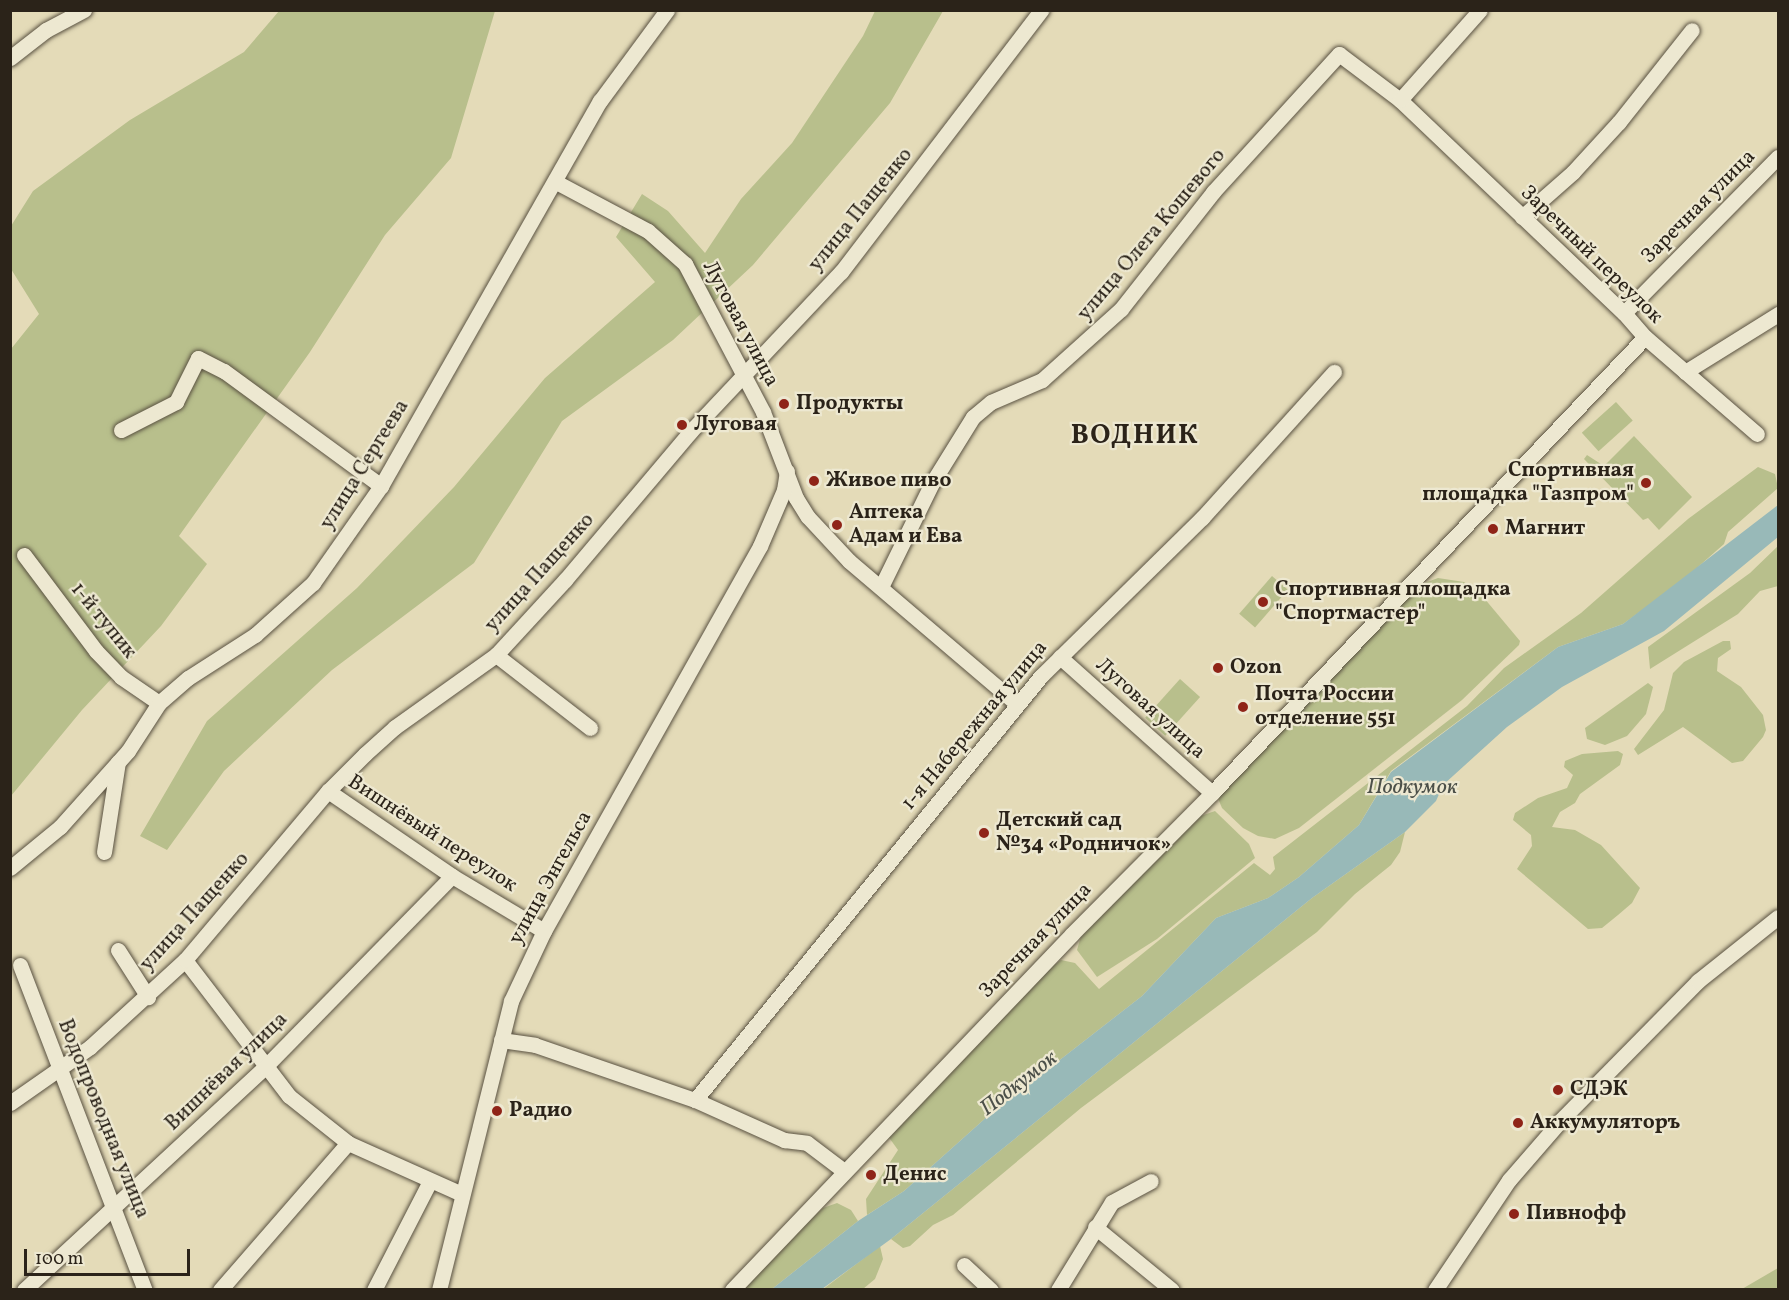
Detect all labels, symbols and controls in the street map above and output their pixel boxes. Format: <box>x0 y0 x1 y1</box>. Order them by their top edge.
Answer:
street label: улица Пащенко <box>803 143 919 277</box>
street label: улица Олега Кошевого <box>1073 144 1231 326</box>
street label: Заречная улица <box>1636 144 1762 270</box>
street label: Заречный переулок <box>1515 181 1667 329</box>
street label: Луговая улица <box>696 256 784 392</box>
place label: Продукты <box>796 391 903 417</box>
street label: улица Сергеева <box>315 395 415 535</box>
marker: Продукты <box>777 397 791 411</box>
place label: Луговая <box>694 412 777 438</box>
marker: Луговая <box>675 418 689 432</box>
district label: ВОДНИК <box>1071 421 1199 453</box>
place label: Спортивная площадка "Газпром" <box>1422 458 1634 508</box>
place label: Живое пиво <box>826 468 951 494</box>
marker: Живое пиво <box>807 474 821 488</box>
marker: Спортивная площадка "Газпром" <box>1639 476 1653 490</box>
place label: Аптека Адам и Ева <box>849 500 963 550</box>
street label: улица Пащенко <box>480 508 600 638</box>
place label: Магнит <box>1505 516 1585 542</box>
marker: Аптека Адам и Ева <box>830 518 844 532</box>
marker: Магнит <box>1486 522 1500 536</box>
place label: Спортивная площадка "Спортмастер" <box>1275 577 1511 627</box>
street label: 1-й тупик <box>64 578 142 664</box>
marker: Спортивная площадка "Спортмастер" <box>1256 595 1270 609</box>
street label: 1-я Набережная улица <box>896 636 1054 816</box>
street label: Луговая улица <box>1090 653 1210 765</box>
place label: Ozon <box>1230 655 1282 681</box>
marker: Ozon <box>1211 661 1225 675</box>
place label: Почта России отделение 551 <box>1255 682 1396 732</box>
marker: Почта России отделение 551 <box>1236 700 1250 714</box>
street label: Вишнёвый переулок <box>343 770 521 898</box>
water label: Подкумок <box>1367 775 1457 801</box>
street label: улица Энгельса <box>504 807 598 949</box>
place label: Детский сад №34 «Родничок» <box>996 808 1171 858</box>
marker: Детский сад №34 «Родничок» <box>977 826 991 840</box>
street label: улица Пащенко <box>135 847 255 977</box>
street label: Заречная улица <box>974 878 1098 1004</box>
street label: Вишнёвая улица <box>160 1007 294 1137</box>
street label: Водопроводная улица <box>51 1015 155 1223</box>
water label: Подкумок <box>975 1046 1063 1122</box>
place label: СДЭК <box>1570 1077 1628 1103</box>
marker: СДЭК <box>1551 1083 1565 1097</box>
place label: Радио <box>509 1098 572 1124</box>
marker: Радио <box>490 1104 504 1118</box>
place label: Аккумуляторъ <box>1530 1110 1680 1136</box>
marker: Аккумуляторъ <box>1511 1116 1525 1130</box>
place label: Денис <box>883 1162 947 1188</box>
marker: Денис <box>864 1168 878 1182</box>
place label: Пивнофф <box>1526 1201 1626 1227</box>
marker: Пивнофф <box>1507 1207 1521 1221</box>
scale bar <box>27 1237 194 1275</box>
text: 100 m <box>35 1247 84 1272</box>

